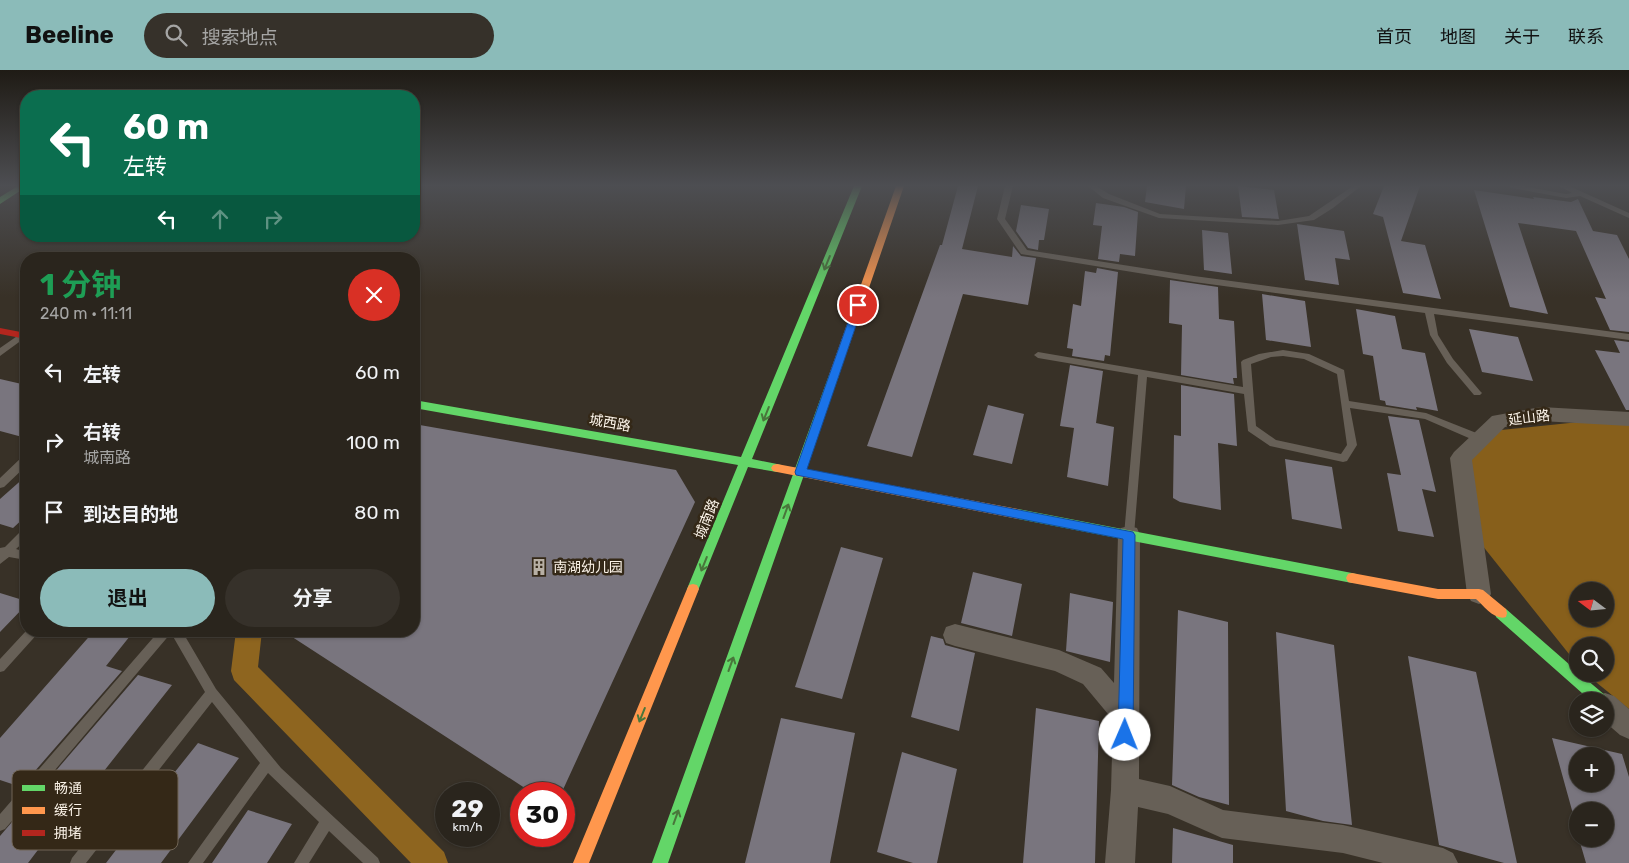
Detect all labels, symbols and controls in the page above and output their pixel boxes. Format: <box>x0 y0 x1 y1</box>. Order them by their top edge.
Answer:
search box <box>144 13 494 58</box>
text: Beeline <box>25 21 114 49</box>
icon: search <box>162 21 190 49</box>
text: 搜索地点 <box>202 26 278 49</box>
text: 首页 <box>1376 26 1412 48</box>
text: 地图 <box>1440 26 1476 48</box>
text: 关于 <box>1504 26 1540 48</box>
text: 联系 <box>1568 26 1604 48</box>
text: 60 m <box>123 106 209 148</box>
icon: left <box>40 110 105 175</box>
text: 左转 <box>123 153 167 180</box>
icon: left <box>153 205 181 233</box>
icon: ahead <box>206 205 234 233</box>
icon: right <box>259 205 287 233</box>
one-way arrow <box>822 255 831 271</box>
text: 1 分钟 <box>40 267 121 303</box>
button: close <box>348 269 400 321</box>
pin <box>837 284 879 326</box>
icon: arrive <box>844 291 872 319</box>
text: 240 m · 11:11 <box>40 304 132 323</box>
icon: left <box>40 358 68 386</box>
text: 60 m <box>355 361 400 384</box>
text: 左转 <box>83 363 121 386</box>
one-way arrow <box>761 406 770 421</box>
street label: 延山路 <box>1507 407 1551 429</box>
street label: 城西路 <box>588 411 632 435</box>
text: 右转 <box>83 421 121 444</box>
icon: right <box>40 428 68 456</box>
text: 100 m <box>346 431 400 454</box>
text: 城南路 <box>83 448 131 467</box>
street label: 城南路 <box>691 496 723 542</box>
icon: arrive <box>40 498 68 526</box>
text: 80 m <box>354 501 400 524</box>
text: 到达目的地 <box>83 503 178 526</box>
one-way arrow <box>782 504 791 519</box>
one-way arrow <box>699 556 709 571</box>
building icon: 南湖幼儿园 <box>529 557 549 577</box>
place label: 南湖幼儿园 <box>553 559 623 576</box>
button: 退出 <box>40 569 215 627</box>
button: 分享 <box>225 569 400 627</box>
north arrow <box>1569 582 1614 628</box>
map controls <box>1569 582 1614 847</box>
button: search <box>1569 637 1614 682</box>
one-way arrow <box>727 657 736 672</box>
button: layers <box>1569 692 1614 737</box>
one-way arrow <box>637 707 646 722</box>
position arrow <box>1098 708 1150 760</box>
button: + <box>1569 747 1614 792</box>
legend <box>12 770 178 850</box>
text: 畅通 <box>54 780 82 797</box>
speed limit sign: 30 <box>510 782 575 847</box>
text: 29 <box>451 794 484 823</box>
text: 缓行 <box>54 802 82 819</box>
button: − <box>1569 802 1614 847</box>
one-way arrow <box>672 809 682 825</box>
text: km/h <box>453 820 482 834</box>
text: 拥堵 <box>54 825 82 842</box>

